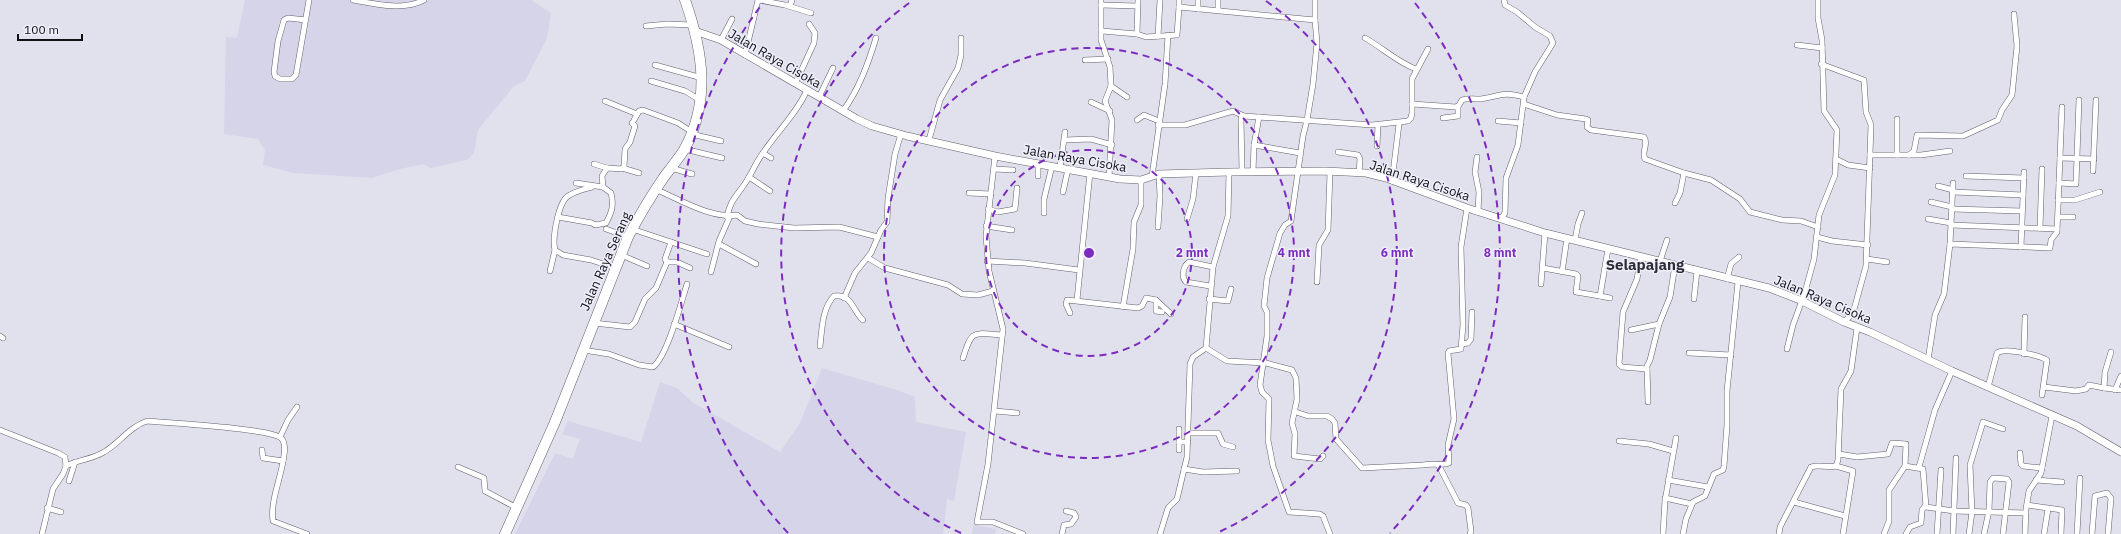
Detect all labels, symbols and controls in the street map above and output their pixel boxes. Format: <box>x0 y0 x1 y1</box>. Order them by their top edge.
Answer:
scale bar <box>18 16 82 42</box>
text: 100 m <box>24 22 59 37</box>
street label: Jalan Raya Cisoka <box>725 25 824 92</box>
street label: Jalan Raya Cisoka <box>1022 141 1128 176</box>
street label: Jalan Raya Cisoka <box>1368 156 1472 205</box>
street label: Jalan Raya Serang <box>576 209 635 313</box>
text: 2 mnt <box>1176 245 1209 260</box>
text: 4 mnt <box>1278 245 1311 260</box>
text: 6 mnt <box>1381 245 1414 260</box>
text: 8 mnt <box>1484 245 1517 260</box>
centre of rings <box>1082 246 1096 260</box>
district label: Selapajang <box>1606 255 1685 274</box>
street label: Jalan Raya Cisoka <box>1771 271 1874 328</box>

